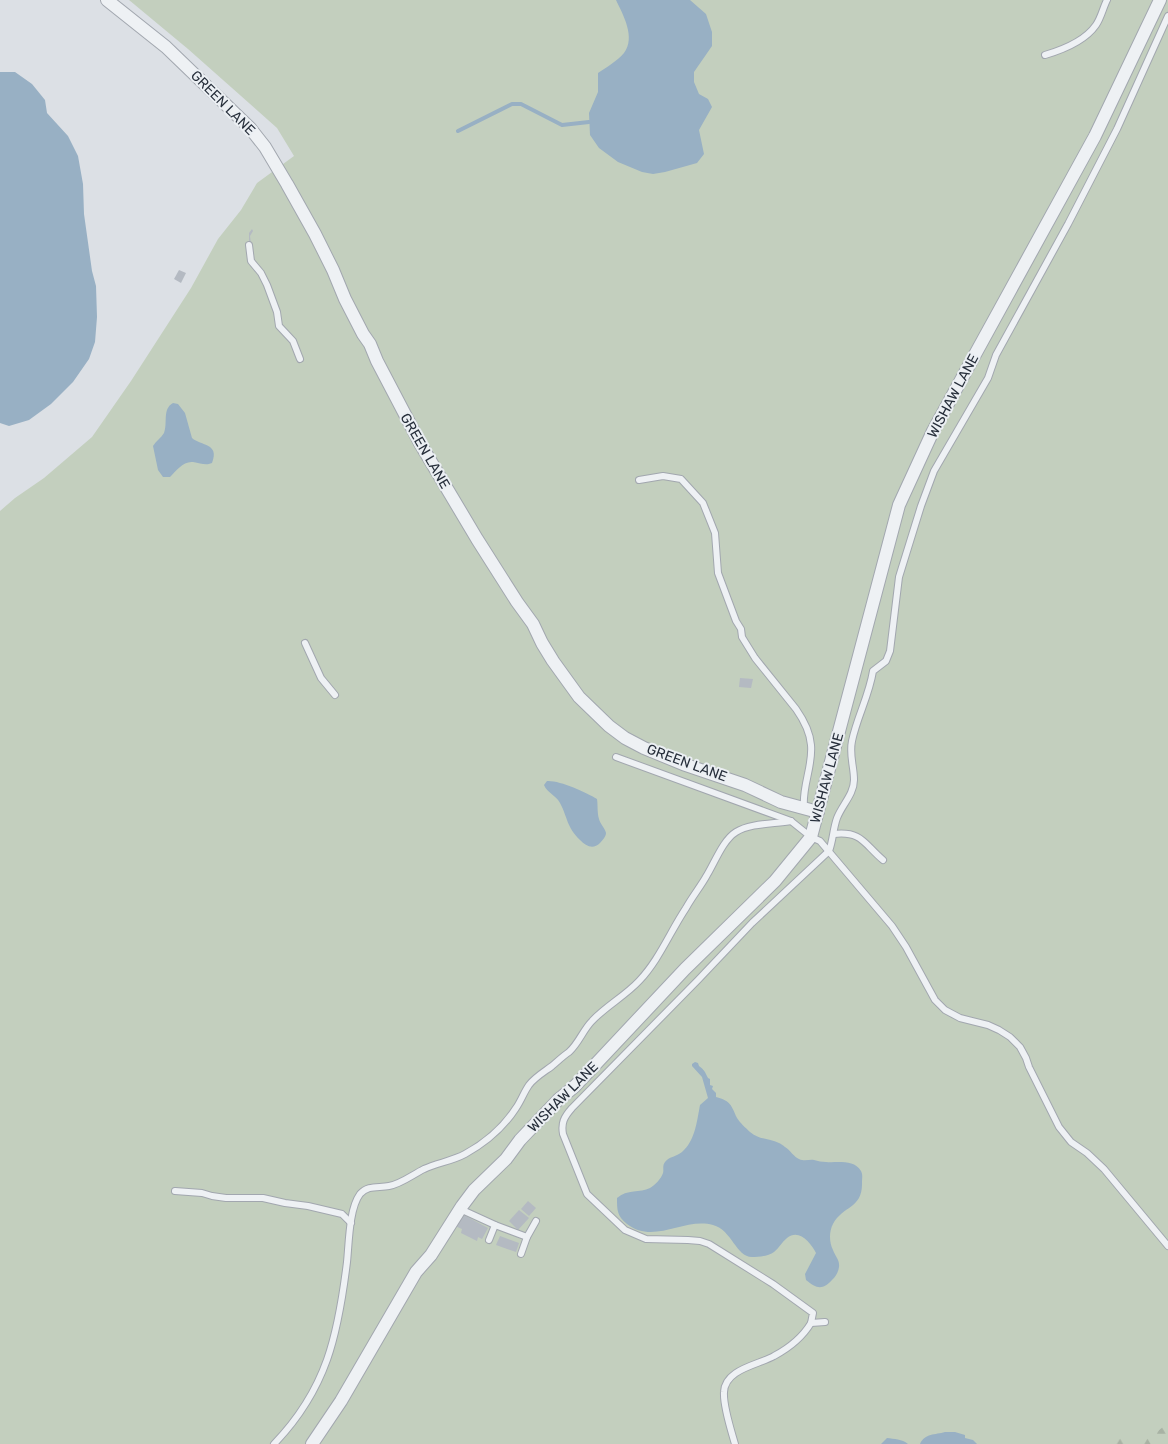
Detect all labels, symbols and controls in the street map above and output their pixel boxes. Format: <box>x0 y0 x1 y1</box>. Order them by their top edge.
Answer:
street label: GREEN LANE <box>187 67 259 139</box>
street label: WISHAW LANE <box>924 351 982 441</box>
street label: GREEN LANE <box>397 410 453 492</box>
street label: WISHAW LANE <box>807 731 847 825</box>
street label: GREEN LANE <box>644 741 730 785</box>
street label: WISHAW LANE <box>524 1058 602 1136</box>

